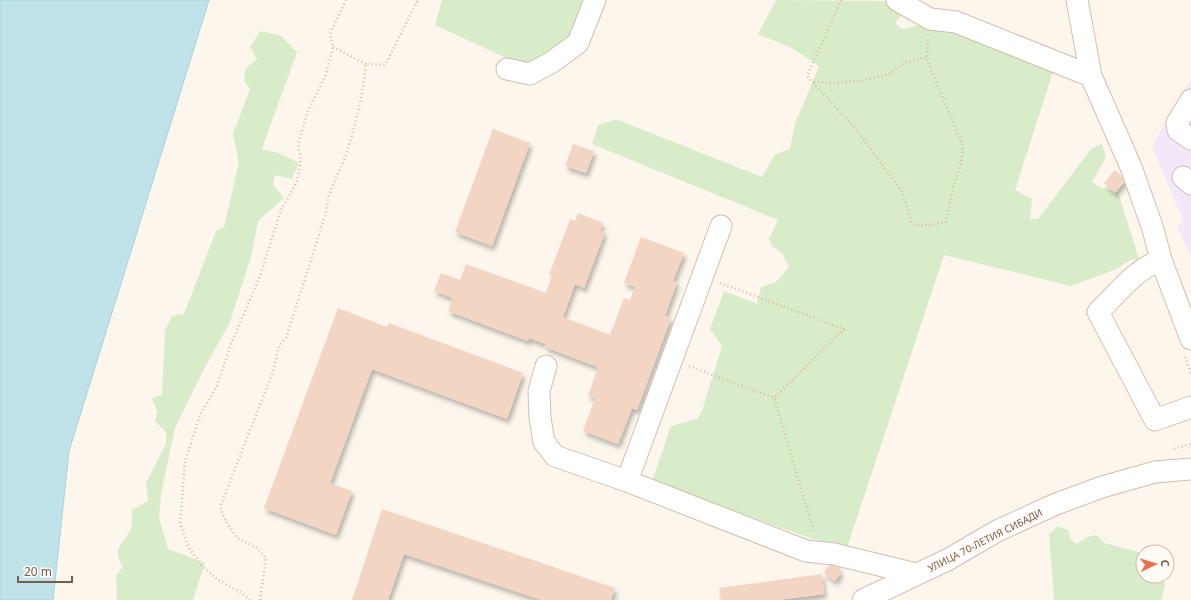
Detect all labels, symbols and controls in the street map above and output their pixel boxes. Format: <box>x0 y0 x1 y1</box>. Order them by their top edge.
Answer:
street label: УЛИЦА 70-ЛЕТИЯ СИБАДИ <box>925 505 1045 575</box>
north arrow <box>1135 544 1175 584</box>
scale bar <box>18 558 72 584</box>
text: С <box>1158 559 1173 567</box>
text: 20 m <box>24 563 52 580</box>

